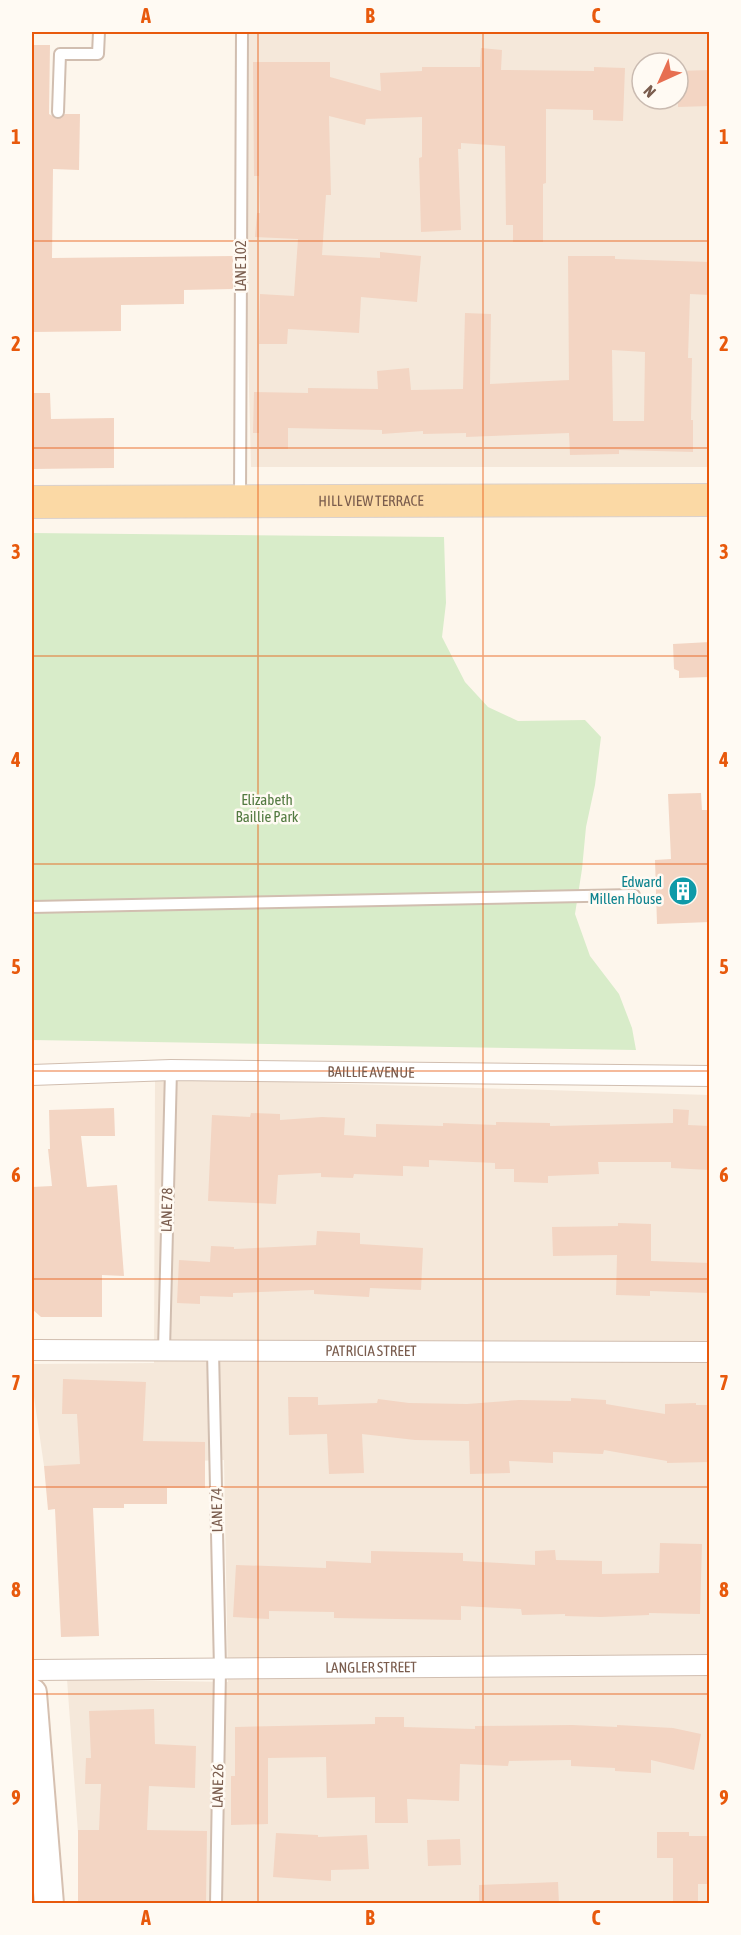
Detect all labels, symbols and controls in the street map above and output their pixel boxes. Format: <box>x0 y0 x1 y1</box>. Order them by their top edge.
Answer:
text: A <box>140 4 151 27</box>
text: B <box>365 4 375 27</box>
text: C <box>592 4 601 27</box>
north arrow <box>630 51 690 111</box>
text: N <box>640 82 659 101</box>
text: 1 <box>11 125 21 148</box>
text: 1 <box>719 125 729 148</box>
street label: LANE 102 <box>232 240 249 292</box>
text: 2 <box>11 332 21 355</box>
text: 2 <box>719 332 729 355</box>
street label: HILL VIEW TERRACE <box>318 492 424 509</box>
text: 3 <box>11 540 21 563</box>
text: 3 <box>719 540 729 563</box>
text: 4 <box>10 748 21 771</box>
text: 4 <box>718 748 729 771</box>
park label: Elizabeth Baillie Park <box>236 791 299 825</box>
place label: Edward Millen House <box>589 873 662 907</box>
building icon: Edward Millen House <box>667 875 699 907</box>
text: 5 <box>11 955 21 978</box>
text: 5 <box>719 955 729 978</box>
street label: BAILLIE AVENUE <box>327 1063 415 1081</box>
text: 6 <box>11 1163 21 1186</box>
text: 6 <box>719 1163 729 1186</box>
street label: LANE 78 <box>158 1188 175 1232</box>
street label: PATRICIA STREET <box>325 1342 417 1359</box>
text: 7 <box>11 1371 21 1394</box>
text: 7 <box>719 1371 729 1394</box>
street label: LANE 74 <box>208 1488 225 1532</box>
text: 8 <box>11 1578 21 1601</box>
text: 8 <box>719 1578 729 1601</box>
street label: LANGLER STREET <box>325 1658 417 1676</box>
street label: LANE 26 <box>209 1764 226 1808</box>
text: 9 <box>11 1786 21 1809</box>
text: 9 <box>719 1786 729 1809</box>
text: A <box>140 1906 151 1929</box>
text: B <box>365 1906 375 1929</box>
text: C <box>592 1906 601 1929</box>

